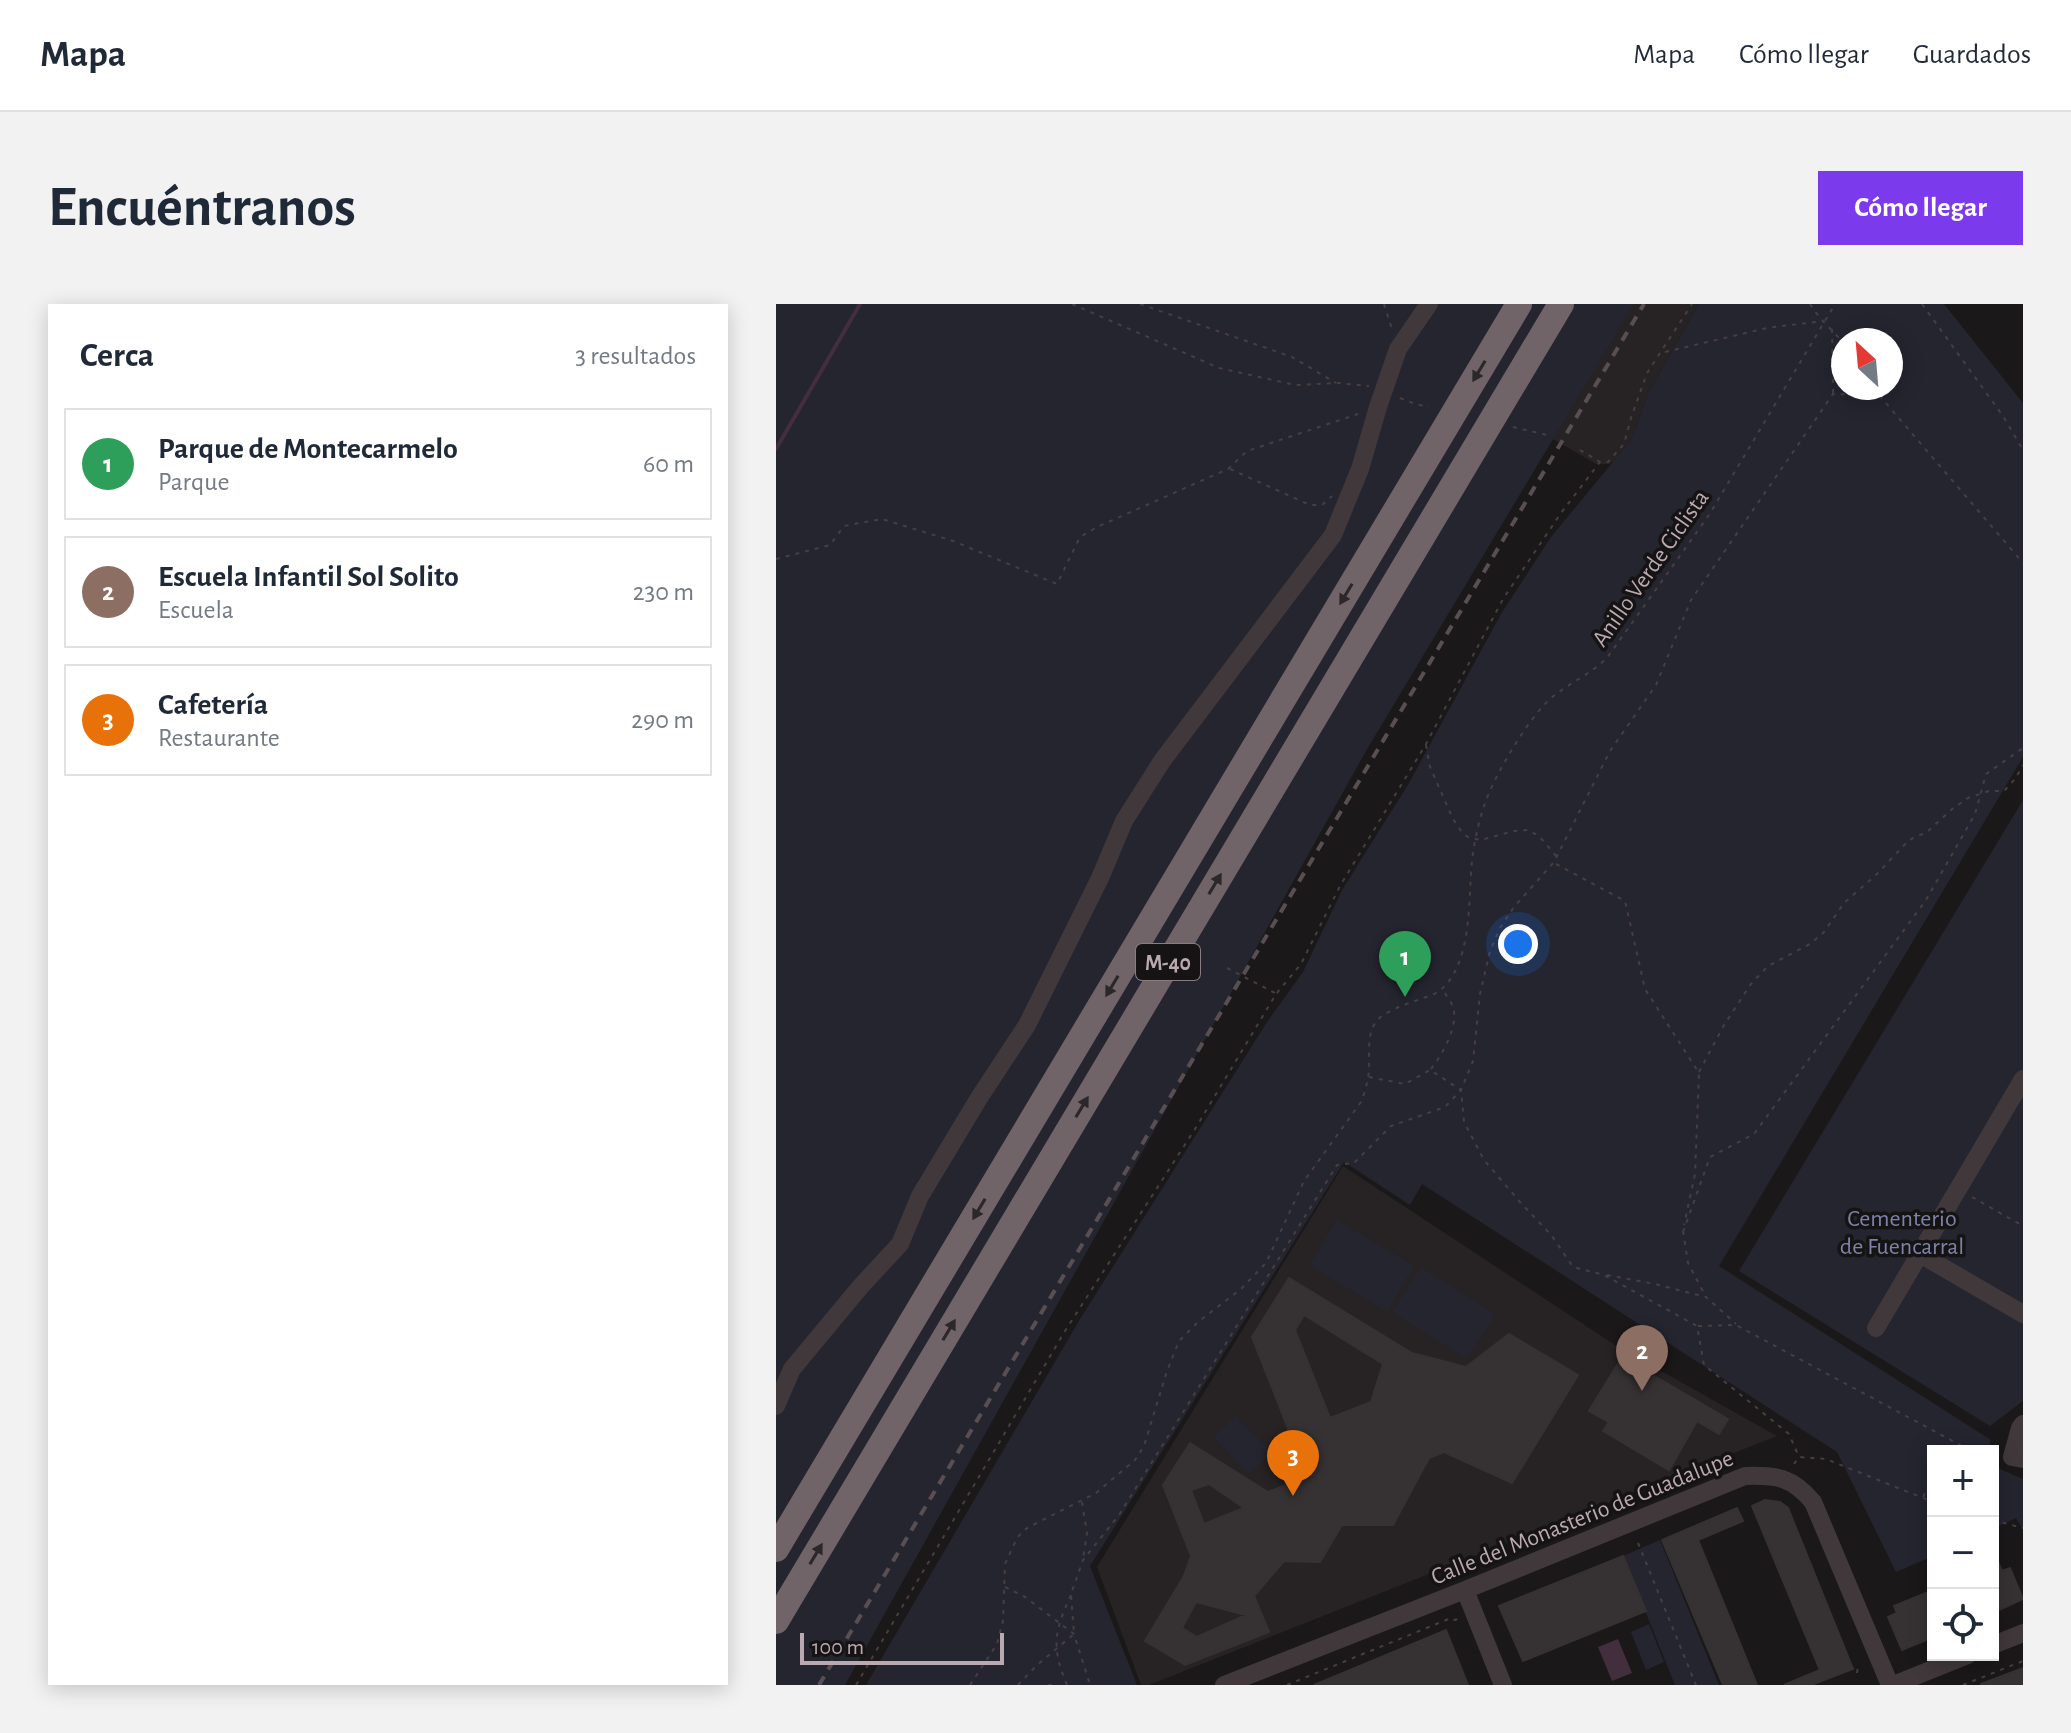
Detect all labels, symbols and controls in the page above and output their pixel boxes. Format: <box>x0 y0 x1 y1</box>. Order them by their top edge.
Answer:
text: Mapa <box>40 36 126 74</box>
text: Mapa <box>1633 41 1695 69</box>
text: Cómo llegar <box>1739 41 1869 69</box>
text: Guardados <box>1913 41 2031 69</box>
button: Cómo llegar <box>1818 171 2023 245</box>
text: Encuéntranos <box>48 180 356 236</box>
north arrow <box>1831 328 1903 400</box>
text: Cerca <box>80 339 154 373</box>
text: 3 resultados <box>575 343 696 369</box>
one-way arrow <box>1472 360 1486 382</box>
text: Parque de Montecarmelo <box>158 434 458 464</box>
text: 1 <box>103 451 113 477</box>
text: 60 m <box>643 451 694 477</box>
text: Parque <box>158 469 229 495</box>
street label: Anillo Verde Ciclista <box>1588 486 1714 651</box>
text: Escuela Infantil Sol Solito <box>158 562 459 592</box>
text: 2 <box>102 579 114 605</box>
text: 230 m <box>633 579 694 605</box>
one-way arrow <box>1339 583 1353 605</box>
text: Escuela <box>158 597 234 623</box>
text: Cafetería <box>158 690 268 720</box>
text: 3 <box>102 707 114 733</box>
text: 290 m <box>631 707 694 733</box>
text: Restaurante <box>158 725 280 751</box>
one-way arrow <box>1208 873 1222 895</box>
your location <box>1498 924 1538 964</box>
pin: 1 <box>1379 931 1431 997</box>
road number: M-40 <box>1136 944 1200 980</box>
one-way arrow <box>1105 975 1119 997</box>
one-way arrow <box>1075 1096 1089 1118</box>
one-way arrow <box>972 1198 986 1220</box>
park label: Cementerio de Fuencarral <box>1840 1207 1964 1259</box>
one-way arrow <box>942 1319 956 1341</box>
pin: 2 <box>1616 1325 1668 1391</box>
pin: 3 <box>1267 1430 1319 1496</box>
map controls <box>1927 1445 1999 1661</box>
button: + <box>1927 1445 1999 1517</box>
street label: Calle del Monasterio de Guadalupe <box>1428 1446 1737 1590</box>
button: − <box>1927 1517 1999 1589</box>
one-way arrow <box>809 1543 823 1565</box>
button: locate <box>1927 1589 1999 1661</box>
scale bar <box>800 1629 1004 1665</box>
text: 100 m <box>812 1636 864 1658</box>

